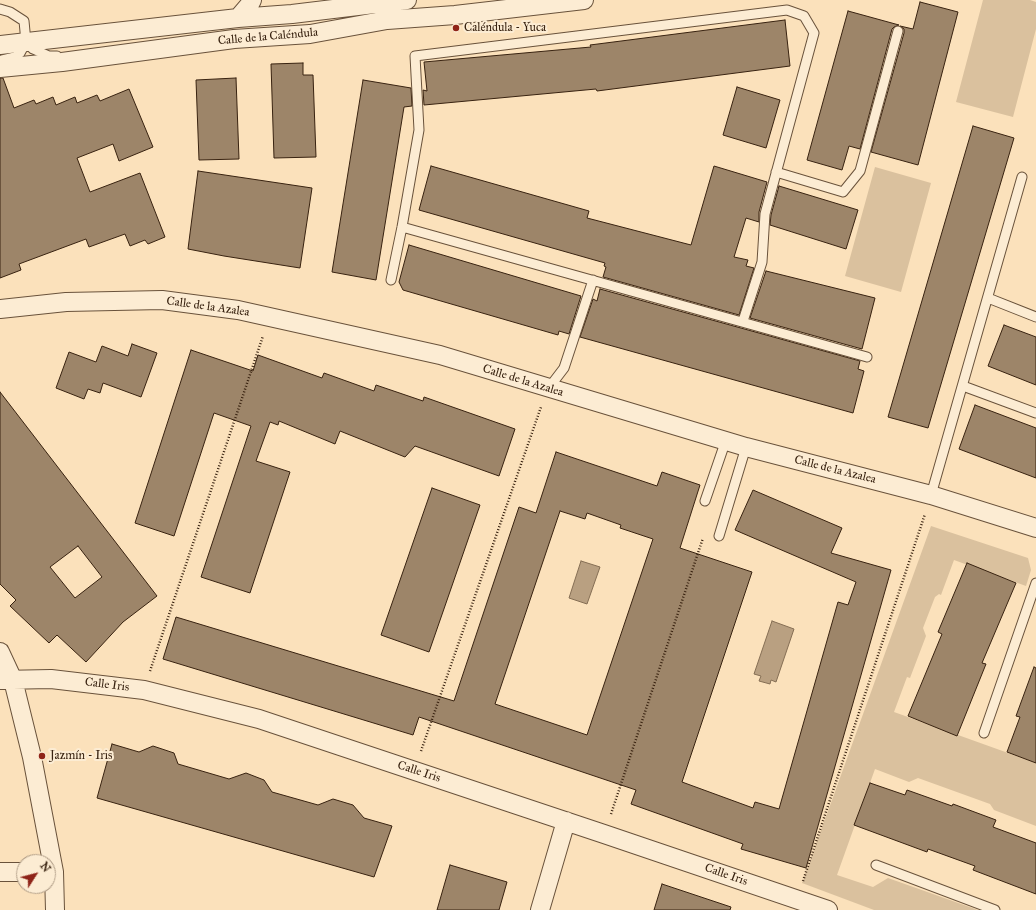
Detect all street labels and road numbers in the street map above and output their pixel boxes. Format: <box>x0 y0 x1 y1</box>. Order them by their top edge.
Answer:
street label: Calle de la Caléndula <box>217 25 319 49</box>
street label: Calle de la Azalea <box>166 294 250 320</box>
street label: Calle de la Azalea <box>481 362 565 400</box>
street label: Calle de la Azalea <box>793 453 877 487</box>
street label: Calle Iris <box>84 675 130 695</box>
street label: Calle Iris <box>396 758 442 786</box>
street label: Calle Iris <box>703 861 749 889</box>

